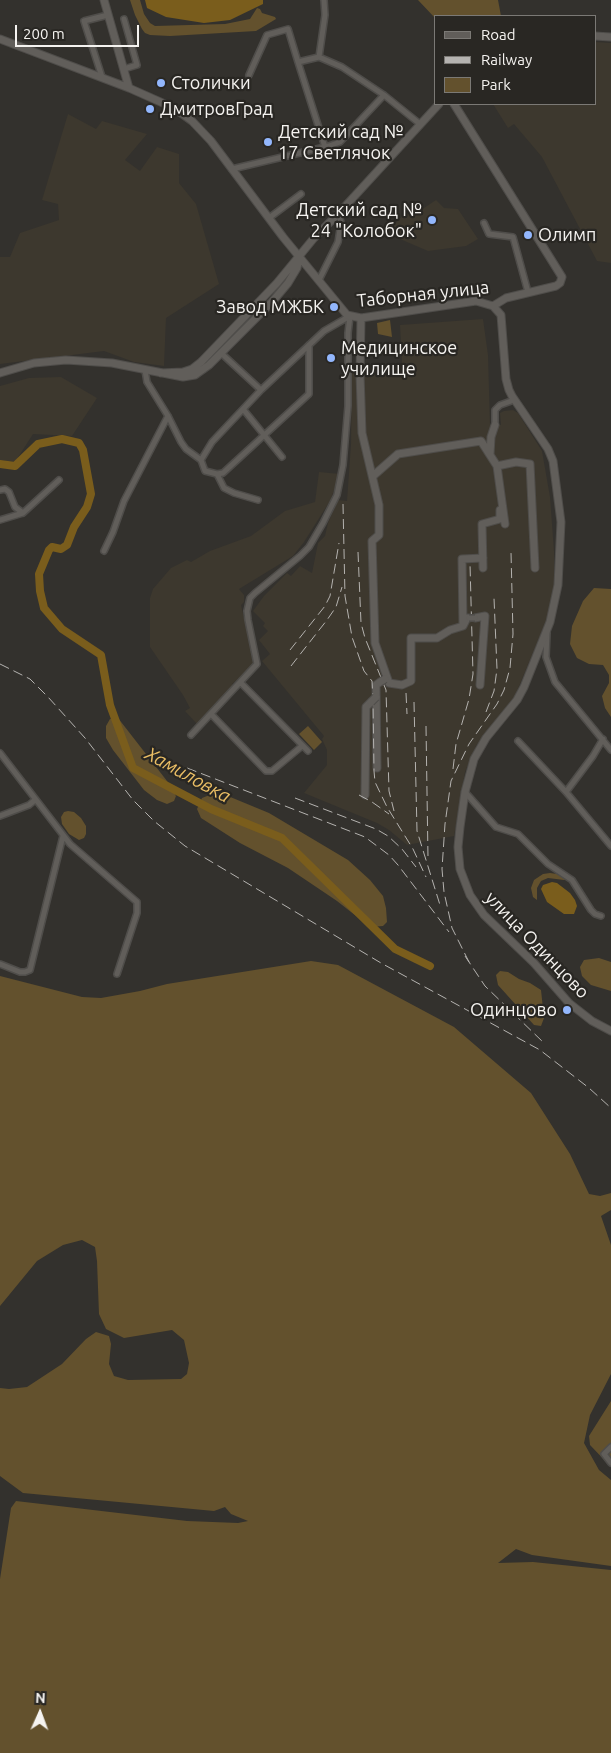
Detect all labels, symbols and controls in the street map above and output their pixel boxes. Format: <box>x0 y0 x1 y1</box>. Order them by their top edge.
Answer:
scale bar <box>18 15 141 47</box>
legend <box>434 15 596 105</box>
text: 200 m <box>23 25 65 42</box>
text: Road <box>481 26 516 43</box>
text: Railway <box>481 51 532 68</box>
place label: Столички <box>171 72 251 94</box>
text: Park <box>481 76 511 93</box>
marker: Столички <box>155 77 167 89</box>
place label: ДмитровГрад <box>160 98 273 120</box>
marker: ДмитровГрад <box>144 103 156 115</box>
place label: Детский сад № 17 Светлячок <box>278 121 404 163</box>
marker: Детский сад № 17 Светлячок <box>262 136 274 148</box>
place label: Детский сад № 24 "Колобок" <box>296 199 422 242</box>
marker: Детский сад № 24 "Колобок" <box>426 214 438 226</box>
place label: Олимп <box>538 224 596 246</box>
marker: Олимп <box>522 229 534 241</box>
street label: Таборная улица <box>356 276 490 312</box>
place label: Завод МЖБК <box>216 296 324 318</box>
marker: Завод МЖБК <box>328 301 340 313</box>
place label: Медицинское училище <box>341 337 457 379</box>
marker: Медицинское училище <box>325 352 337 364</box>
water label: Хамиловка <box>141 742 235 808</box>
street label: улица Одинцово <box>480 887 594 1003</box>
place label: Одинцово <box>470 999 557 1021</box>
marker: Одинцово <box>561 1004 573 1016</box>
north arrow <box>15 1688 65 1738</box>
text: N <box>35 1690 46 1706</box>

